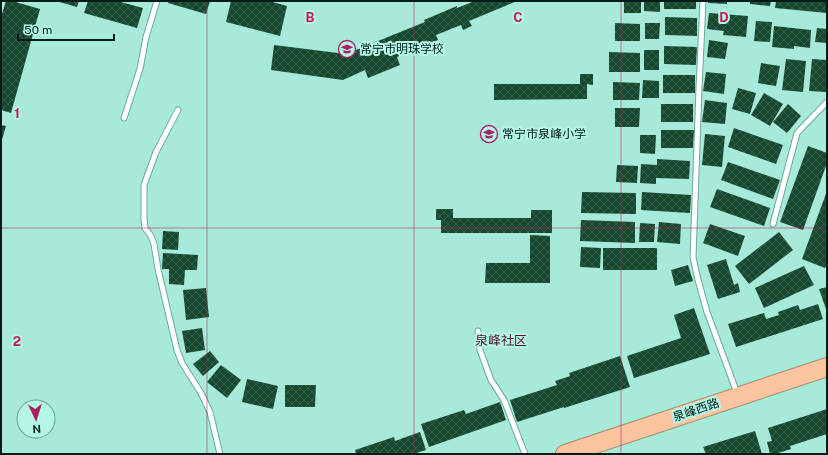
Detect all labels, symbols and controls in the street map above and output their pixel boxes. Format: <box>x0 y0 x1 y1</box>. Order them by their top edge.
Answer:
text: B <box>306 10 315 25</box>
text: C <box>513 10 523 25</box>
text: D <box>719 10 729 25</box>
scale bar <box>18 16 114 42</box>
text: 50 m <box>24 23 52 37</box>
school or university icon: 常宁市明珠学校 <box>337 39 357 59</box>
place label: 常宁市明珠学校 <box>360 42 444 56</box>
text: 1 <box>14 106 20 121</box>
school or university icon: 常宁市泉峰小学 <box>479 124 499 144</box>
place label: 常宁市泉峰小学 <box>502 127 586 141</box>
district label: 泉峰社区 <box>475 333 527 348</box>
text: 2 <box>13 334 21 349</box>
street label: 泉峰西路 <box>671 396 721 424</box>
north arrow <box>16 399 56 439</box>
text: N <box>32 423 41 435</box>

